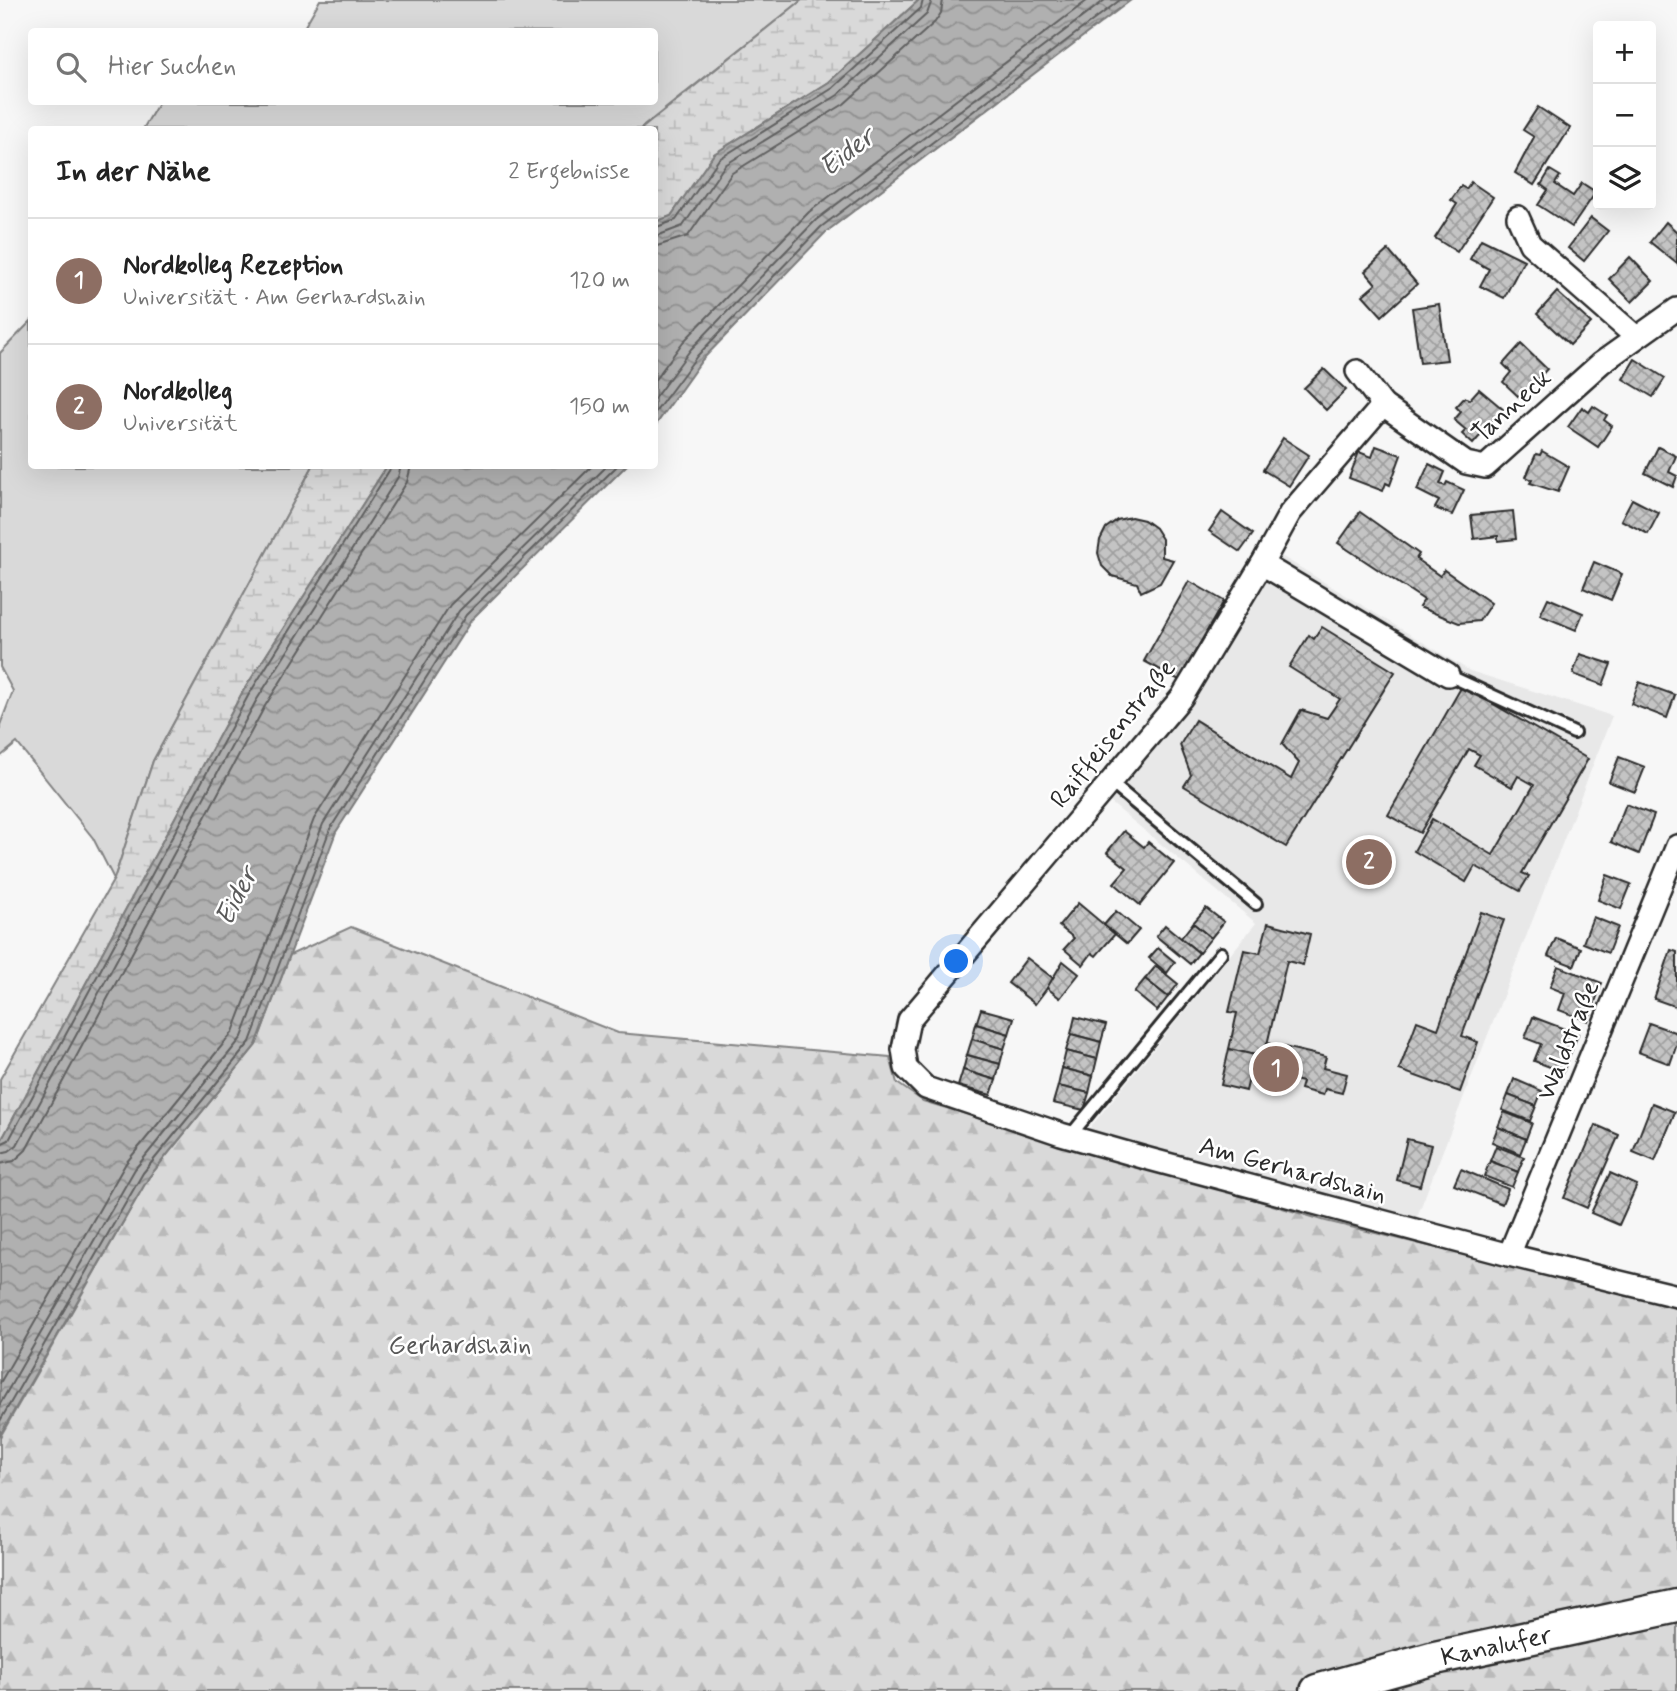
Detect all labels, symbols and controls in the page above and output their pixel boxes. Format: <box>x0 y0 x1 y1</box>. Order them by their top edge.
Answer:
map controls <box>1593 21 1656 210</box>
button: + <box>1593 21 1656 84</box>
search box <box>28 28 658 105</box>
icon: search <box>52 48 90 86</box>
text: Hier suchen <box>108 50 236 84</box>
button: − <box>1593 84 1656 147</box>
water label: Eider <box>812 118 885 186</box>
button: layers <box>1593 147 1656 210</box>
text: In der Nähe <box>56 152 211 191</box>
text: 2 Ergebnisse <box>508 157 630 187</box>
text: Nordkolleg Rezeption <box>123 249 343 283</box>
text: 1 <box>74 266 84 296</box>
text: 120 m <box>569 266 630 296</box>
text: Universität · Am Gerhardshain <box>123 283 426 313</box>
street label: Tanneck <box>1465 362 1560 451</box>
text: Nordkolleg <box>123 375 233 409</box>
text: 2 <box>73 392 85 422</box>
text: 150 m <box>569 392 630 422</box>
text: Universität <box>123 409 238 439</box>
street label: Raiffeisenstraße <box>1043 653 1184 816</box>
pin: 2 <box>1346 836 1392 888</box>
water label: Eider <box>207 859 269 932</box>
your location <box>939 944 973 978</box>
street label: Waldstraße <box>1529 976 1608 1106</box>
pin: 1 <box>1253 1043 1299 1095</box>
street label: Am Gerhardshain <box>1195 1130 1390 1212</box>
park label: Gerhardshain <box>389 1329 531 1363</box>
street label: Kanalufer <box>1438 1619 1555 1675</box>

